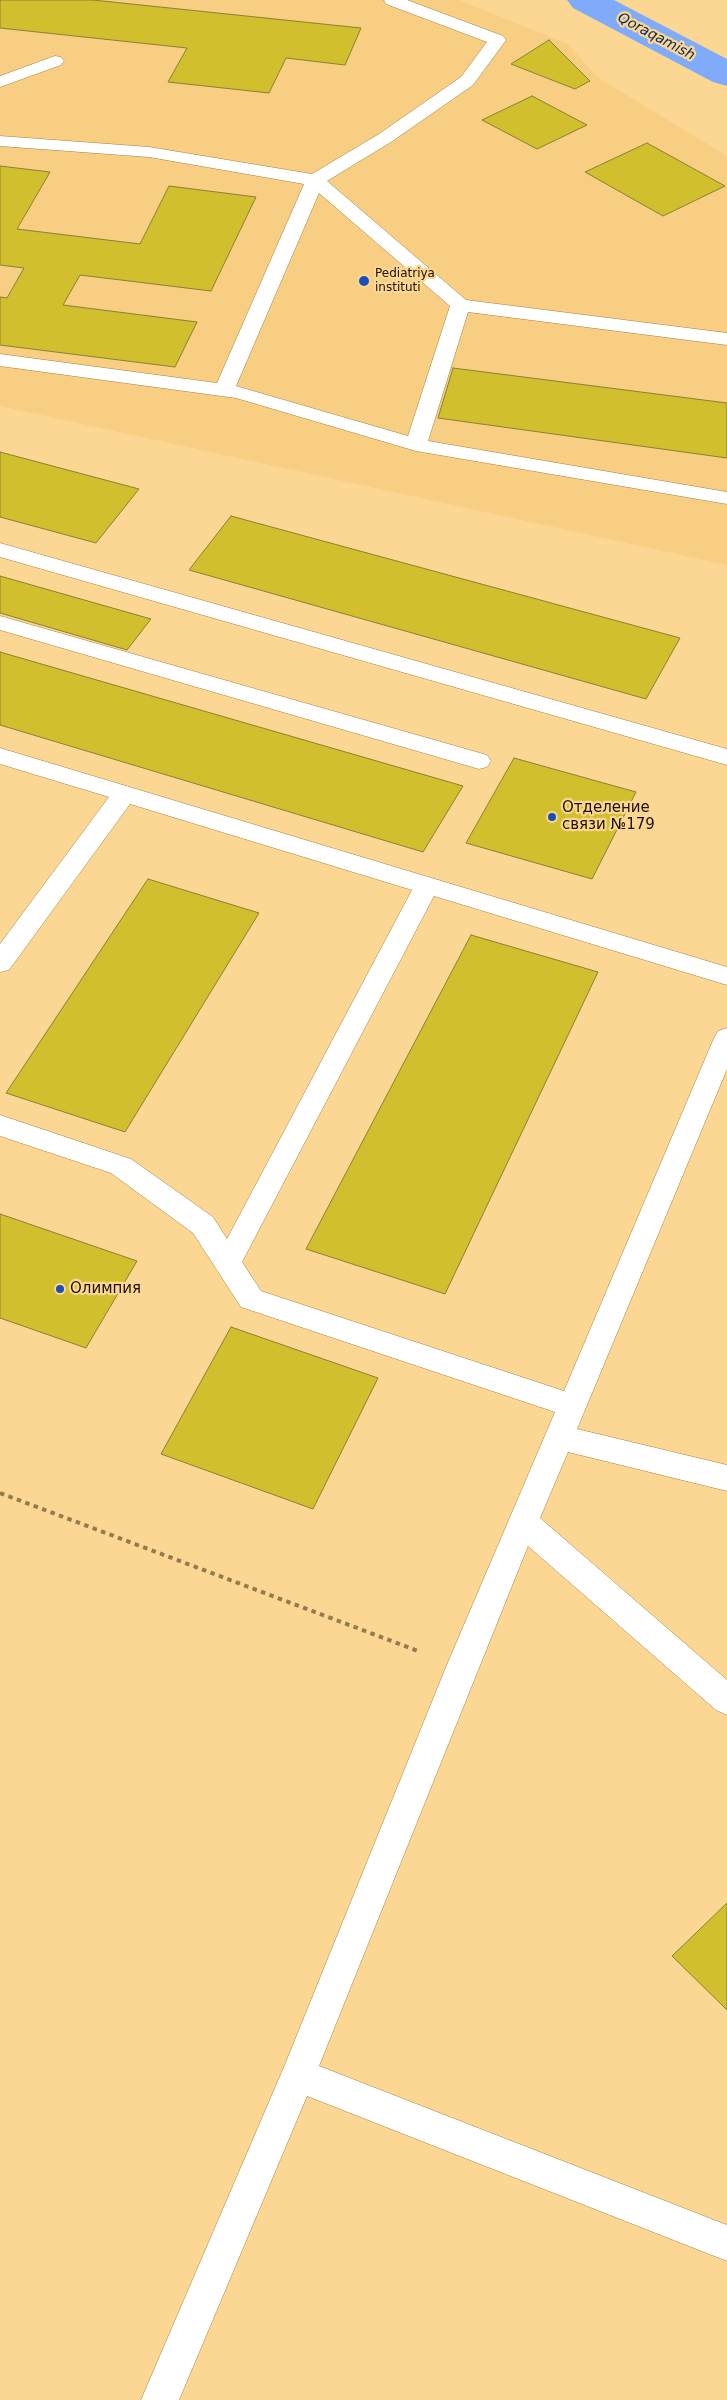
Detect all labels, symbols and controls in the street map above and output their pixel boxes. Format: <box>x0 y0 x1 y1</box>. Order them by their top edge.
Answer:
water label: Qoraqamish <box>614 10 698 64</box>
place label: Pediatriya instituti <box>375 267 435 295</box>
marker: Pediatriya instituti <box>357 274 371 288</box>
place label: Отделение связи №179 <box>562 799 655 834</box>
marker: Отделение связи №179 <box>546 811 558 823</box>
place label: Олимпия <box>70 1280 141 1298</box>
marker: Олимпия <box>54 1283 66 1295</box>

